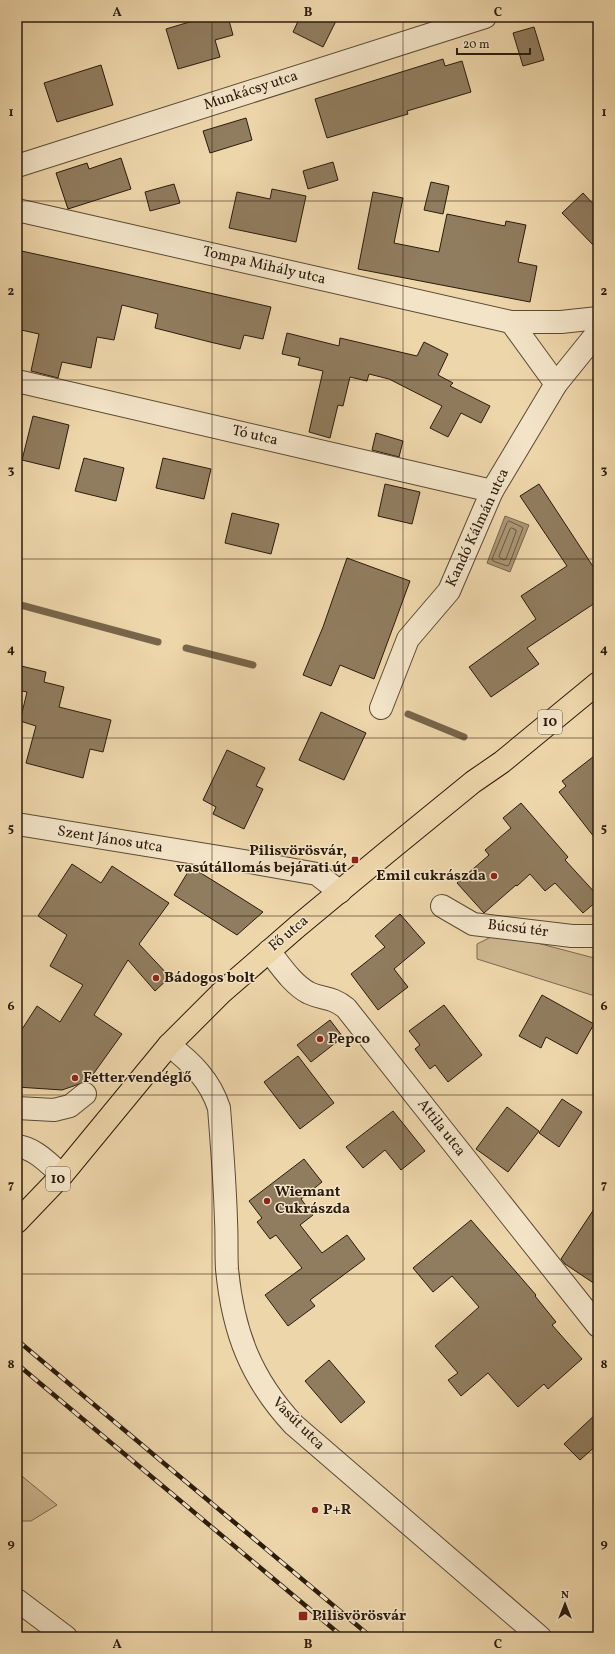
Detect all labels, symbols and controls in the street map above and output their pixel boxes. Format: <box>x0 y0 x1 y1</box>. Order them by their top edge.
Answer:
text: A <box>112 4 122 22</box>
text: B <box>304 4 313 22</box>
text: C <box>494 4 502 22</box>
scale bar <box>457 30 530 56</box>
text: 20 m <box>463 37 490 53</box>
street label: Munkácsy utca <box>201 66 301 116</box>
text: 1 <box>8 104 14 122</box>
text: 1 <box>601 104 607 122</box>
street label: Tompa Mihály utca <box>200 242 328 290</box>
text: 2 <box>8 283 15 301</box>
text: 2 <box>601 283 608 301</box>
street label: Tó utca <box>230 421 280 451</box>
text: 3 <box>8 462 15 480</box>
text: 3 <box>601 462 608 480</box>
street label: Kandó Kálmán utca <box>441 465 515 591</box>
text: 4 <box>7 641 15 659</box>
text: 4 <box>600 641 608 659</box>
road number: 10 <box>538 710 562 734</box>
text: 5 <box>8 820 14 838</box>
text: 5 <box>601 820 607 838</box>
street label: Szent János utca <box>56 821 164 859</box>
place label: Pilisvörösvár, vasútállomás bejárati út <box>176 841 347 879</box>
marker: Pilisvörösvár, vasútállomás bejárati út <box>350 855 360 865</box>
place label: Emil cukrászda <box>376 866 486 887</box>
marker: Emil cukrászda <box>489 871 499 881</box>
street label: Fő utca <box>264 911 314 957</box>
street label: Búcsú tér <box>486 915 550 943</box>
place label: Bádogos bolt <box>164 968 255 989</box>
marker: Bádogos bolt <box>151 973 161 983</box>
text: 6 <box>7 998 15 1016</box>
text: 6 <box>600 998 608 1016</box>
place label: Pepco <box>328 1029 370 1050</box>
marker: Pepco <box>315 1034 325 1044</box>
place label: Fetter vendéglő <box>83 1068 192 1089</box>
marker: Fetter vendéglő <box>70 1073 80 1083</box>
street label: Attila utca <box>412 1095 470 1161</box>
road number: 10 <box>46 1167 70 1191</box>
text: 7 <box>8 1177 14 1195</box>
text: 7 <box>601 1177 607 1195</box>
place label: Wiemant Cukrászda <box>275 1182 350 1220</box>
marker: Wiemant Cukrászda <box>262 1196 272 1206</box>
text: 8 <box>7 1356 15 1374</box>
text: 8 <box>600 1356 608 1374</box>
street label: Vasút utca <box>267 1393 329 1455</box>
place label: P+R <box>323 1500 352 1521</box>
marker: P+R <box>310 1505 320 1515</box>
text: 9 <box>7 1535 15 1553</box>
text: 9 <box>600 1535 608 1553</box>
north arrow <box>545 1584 585 1624</box>
text: N <box>561 1588 569 1603</box>
place label: Pilisvörösvár <box>312 1606 406 1627</box>
marker: Pilisvörösvár <box>297 1610 309 1622</box>
text: A <box>112 1636 122 1654</box>
text: B <box>304 1636 313 1654</box>
text: C <box>494 1636 502 1654</box>

